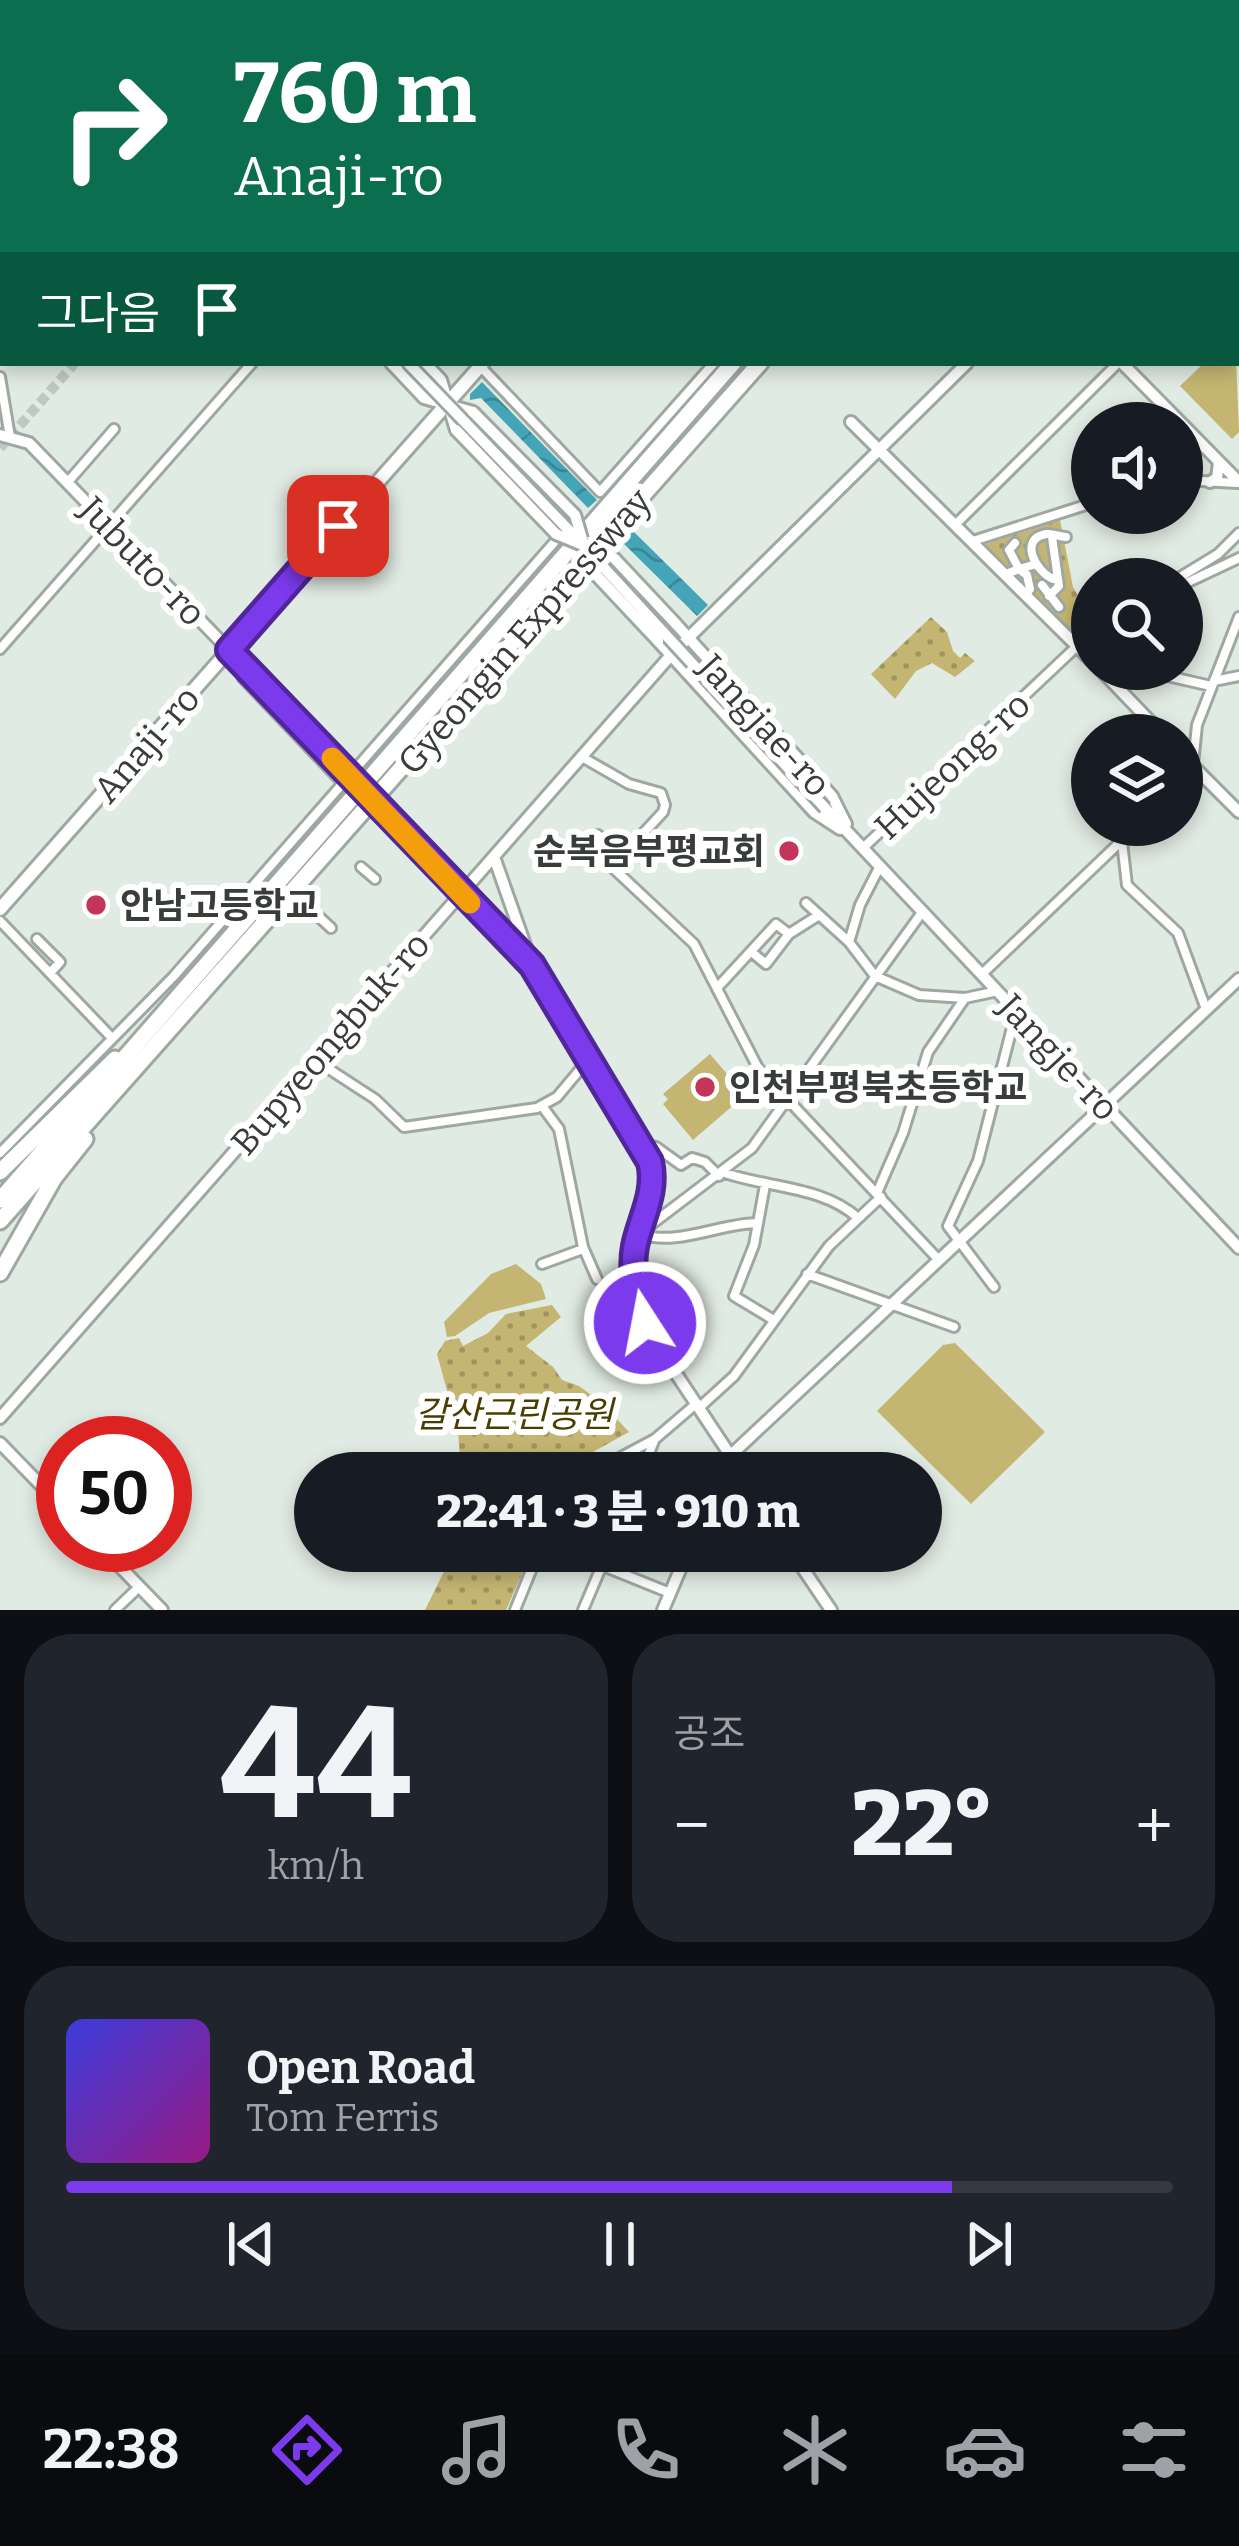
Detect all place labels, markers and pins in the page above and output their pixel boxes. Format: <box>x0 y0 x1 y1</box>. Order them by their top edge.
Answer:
pin <box>287 475 389 577</box>
place label: 순복음부평교회 <box>533 830 765 874</box>
marker: 순복음부평교회 <box>776 838 802 864</box>
place label: 안남고등학교 <box>120 884 319 928</box>
marker: 안남고등학교 <box>83 892 109 918</box>
place label: 인천부평북초등학교 <box>729 1066 1027 1110</box>
marker: 인천부평북초등학교 <box>692 1074 718 1100</box>

